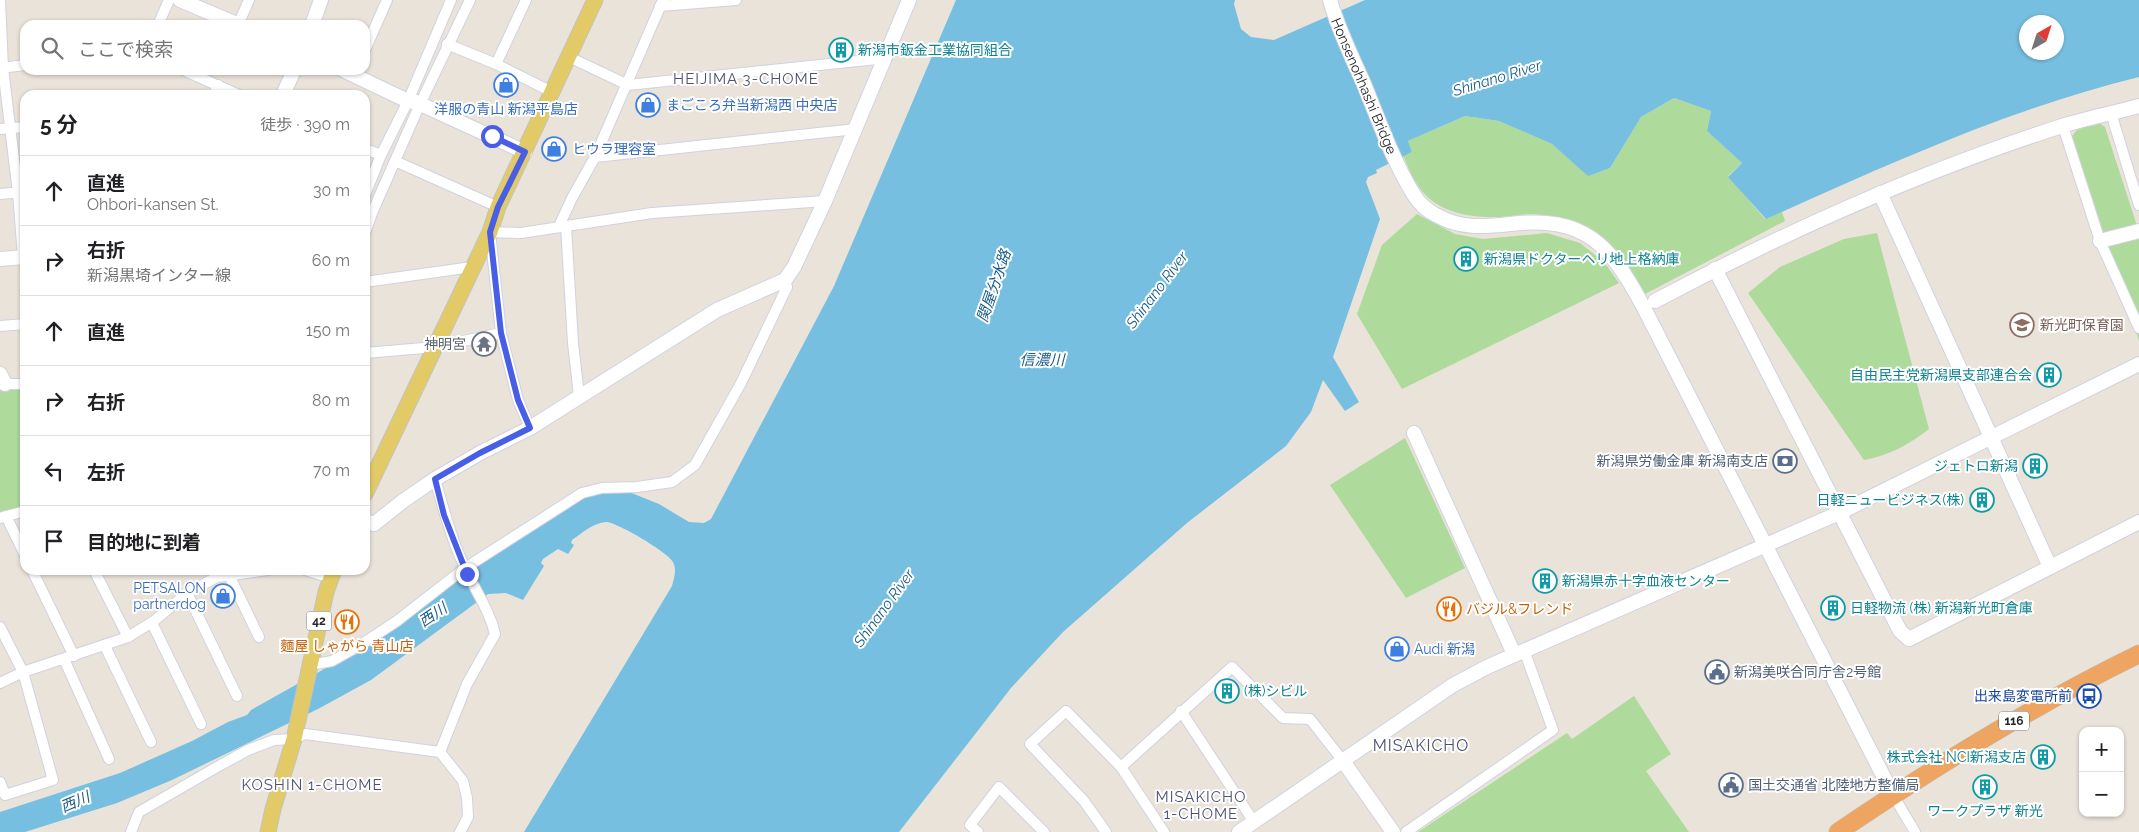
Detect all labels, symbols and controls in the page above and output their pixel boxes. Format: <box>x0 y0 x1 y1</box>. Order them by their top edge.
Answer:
street label: Honsenohhashi Bridge <box>1328 15 1400 157</box>
north arrow <box>2019 15 2064 60</box>
search box <box>20 20 370 75</box>
icon: search <box>38 34 66 62</box>
building icon: 新潟市鈑金工業協同組合 <box>828 37 854 63</box>
text: ここで検索 <box>78 38 173 60</box>
place label: 新潟市鈑金工業協同組合 <box>858 42 1012 58</box>
water label: Shinano River <box>1450 56 1544 100</box>
district label: HEIJIMA 3-CHOME <box>673 70 819 88</box>
shop icon: 洋服の青山 新潟平島店 <box>493 72 519 98</box>
shop icon: まごころ弁当新潟西 中央店 <box>635 92 661 118</box>
place label: まごころ弁当新潟西 中央店 <box>666 97 838 113</box>
place label: 洋服の青山 新潟平島店 <box>434 101 578 117</box>
text: 5 分 <box>40 112 78 137</box>
text: 徒歩 · 390 m <box>260 115 350 134</box>
route start <box>481 125 504 148</box>
shop icon: ヒウラ理容室 <box>541 136 567 162</box>
place label: ヒウラ理容室 <box>572 141 656 157</box>
text: 直進 <box>87 172 125 194</box>
icon: ahead <box>40 177 68 205</box>
text: 30 m <box>313 181 350 200</box>
text: Ohbori-kansen St. <box>87 195 219 214</box>
text: 右折 <box>87 239 125 261</box>
water label: 関屋分水路 <box>973 246 1015 324</box>
building icon: 新潟県ドクターヘリ地上格納庫 <box>1453 246 1479 272</box>
icon: right <box>40 247 68 275</box>
water label: Shinano River <box>1122 247 1192 333</box>
text: 60 m <box>312 251 350 270</box>
place label: 新潟県ドクターヘリ地上格納庫 <box>1484 251 1679 267</box>
text: 新潟黒埼インター線 <box>87 266 231 285</box>
school or university icon: 新光町保育園 <box>2009 312 2035 338</box>
icon: ahead <box>40 317 68 345</box>
place label: 新光町保育園 <box>2040 317 2124 333</box>
text: 直進 <box>87 321 125 343</box>
text: 150 m <box>306 321 350 340</box>
temple icon: 神明宮 <box>471 331 497 357</box>
place label: 神明宮 <box>424 336 466 352</box>
water label: 信濃川 <box>1019 351 1066 369</box>
building icon: 自由民主党新潟県支部連合会 <box>2036 362 2062 388</box>
place label: 自由民主党新潟県支部連合会 <box>1850 367 2032 383</box>
icon: right <box>40 387 68 415</box>
text: 右折 <box>87 391 125 413</box>
text: 80 m <box>312 391 350 410</box>
bank icon: 新潟県労働金庫 新潟南支店 <box>1772 448 1798 474</box>
place label: 新潟県労働金庫 新潟南支店 <box>1596 453 1768 469</box>
building icon: ジェトロ新潟 <box>2022 453 2048 479</box>
icon: left <box>40 457 68 485</box>
place label: ジェトロ新潟 <box>1934 458 2018 474</box>
text: 左折 <box>87 461 125 483</box>
text: 70 m <box>313 461 350 480</box>
building icon: 日軽ニュービジネス(株) <box>1969 487 1995 513</box>
place label: 日軽ニュービジネス(株) <box>1816 492 1964 508</box>
icon: arrive <box>40 527 68 555</box>
text: 目的地に到着 <box>87 531 201 553</box>
route end <box>456 563 479 586</box>
water label: Shinano River <box>849 565 919 651</box>
building icon: 新潟県赤十字血液センター <box>1532 568 1558 594</box>
place label: 新潟県赤十字血液センター <box>1562 573 1730 589</box>
place label: PETSALON partnerdog <box>133 580 206 612</box>
shop icon: PETSALON partnerdog <box>210 583 236 609</box>
building icon: 日軽物流 (株) 新潟新光町倉庫 <box>1820 595 1846 621</box>
restaurant icon: バジル&フレンド <box>1436 596 1462 622</box>
water label: 西川 <box>416 598 452 631</box>
place label: 日軽物流 (株) 新潟新光町倉庫 <box>1850 600 2033 616</box>
place label: バジル&フレンド <box>1466 601 1573 617</box>
restaurant icon: 麵屋 しゃがら 青山店 <box>334 609 360 635</box>
road number: 42 <box>306 612 332 630</box>
shop icon: Audi 新潟 <box>1384 636 1410 662</box>
place label: 麵屋 しゃがら 青山店 <box>280 638 414 654</box>
place label: Audi 新潟 <box>1414 641 1475 657</box>
public building icon: 新潟美咲合同庁舎2号館 <box>1704 659 1730 685</box>
place label: 新潟美咲合同庁舎2号館 <box>1734 664 1881 680</box>
building icon: (株)シビル <box>1214 678 1240 704</box>
place label: (株)シビル <box>1244 683 1308 699</box>
bus stop icon: 出来島変電所前 <box>2076 683 2102 709</box>
place label: 出来島変電所前 <box>1974 688 2072 704</box>
road number: 116 <box>1999 711 2029 730</box>
map controls <box>2079 727 2124 817</box>
button: + <box>2079 727 2124 772</box>
district label: MISAKICHO <box>1373 736 1469 755</box>
building icon: 株式会社 NCI新潟支店 <box>2030 744 2056 770</box>
place label: 株式会社 NCI新潟支店 <box>1887 749 2026 765</box>
public building icon: 国土交通省 北陸地方整備局 <box>1718 772 1744 798</box>
button: − <box>2079 772 2124 817</box>
building icon: ワークプラザ 新光 <box>1972 774 1998 800</box>
district label: KOSHIN 1-CHOME <box>241 776 383 794</box>
place label: 国土交通省 北陸地方整備局 <box>1748 777 1920 793</box>
water label: 西川 <box>58 787 94 816</box>
district label: MISAKICHO 1-CHOME <box>1156 788 1246 823</box>
place label: ワークプラザ 新光 <box>1927 803 2043 819</box>

